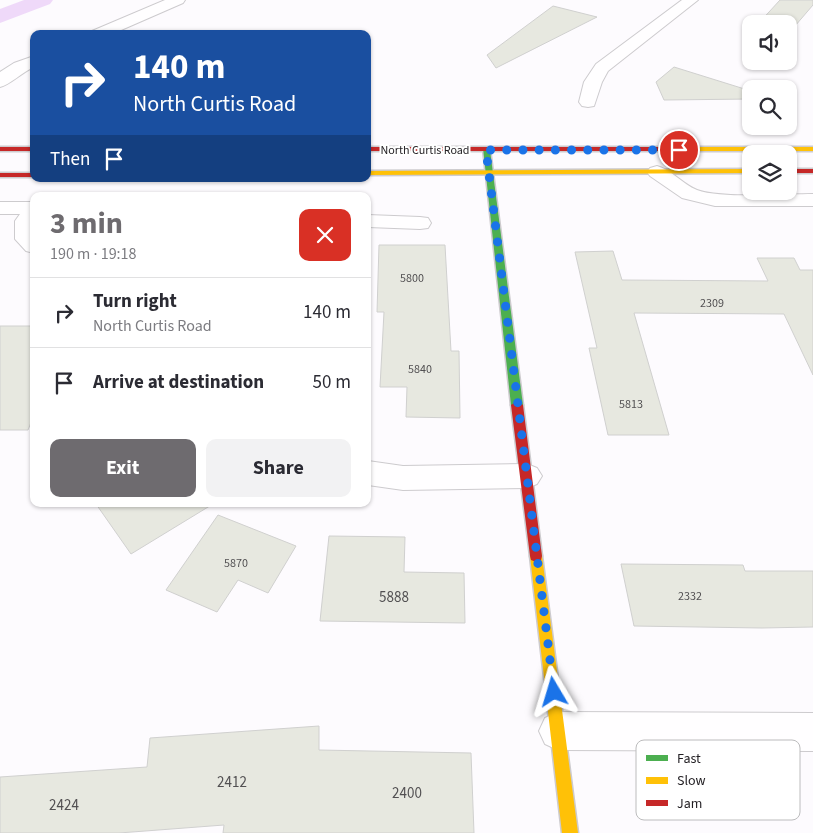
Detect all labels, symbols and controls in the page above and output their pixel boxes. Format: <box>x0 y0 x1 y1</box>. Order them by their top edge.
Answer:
map controls <box>742 15 797 200</box>
button: sound <box>742 15 797 70</box>
text: 140 m <box>133 42 225 92</box>
icon: right <box>50 50 115 115</box>
button: search <box>742 80 797 135</box>
text: North Curtis Road <box>133 88 296 120</box>
pin <box>658 129 700 171</box>
icon: arrive <box>665 136 693 164</box>
street label: North Curtis Road <box>380 142 470 159</box>
icon: arrive <box>100 145 128 173</box>
button: layers <box>742 145 797 200</box>
text: Then <box>50 146 90 173</box>
text: 3 min <box>50 202 123 245</box>
button: close <box>299 209 351 261</box>
text: 190 m · 19:18 <box>50 243 137 265</box>
house number: 5800 <box>400 270 424 287</box>
text: Turn right <box>93 288 177 315</box>
house number: 2309 <box>700 295 724 312</box>
icon: right <box>50 299 78 327</box>
text: 140 m <box>303 299 351 326</box>
text: North Curtis Road <box>93 315 212 337</box>
house number: 5840 <box>408 361 432 378</box>
icon: arrive <box>50 369 78 397</box>
text: Arrive at destination <box>93 369 264 396</box>
text: 50 m <box>313 369 351 396</box>
house number: 5813 <box>619 396 643 413</box>
button: Exit <box>50 439 196 497</box>
button: Share <box>206 439 351 497</box>
house number: 5870 <box>224 555 248 572</box>
house number: 5888 <box>379 587 409 608</box>
house number: 2332 <box>678 588 702 605</box>
position arrow <box>527 665 579 717</box>
legend <box>636 740 800 820</box>
text: Fast <box>677 749 701 769</box>
text: Slow <box>677 771 706 791</box>
house number: 2412 <box>217 772 247 793</box>
house number: 2400 <box>392 783 422 804</box>
text: Jam <box>677 794 702 814</box>
house number: 2424 <box>49 795 79 816</box>

